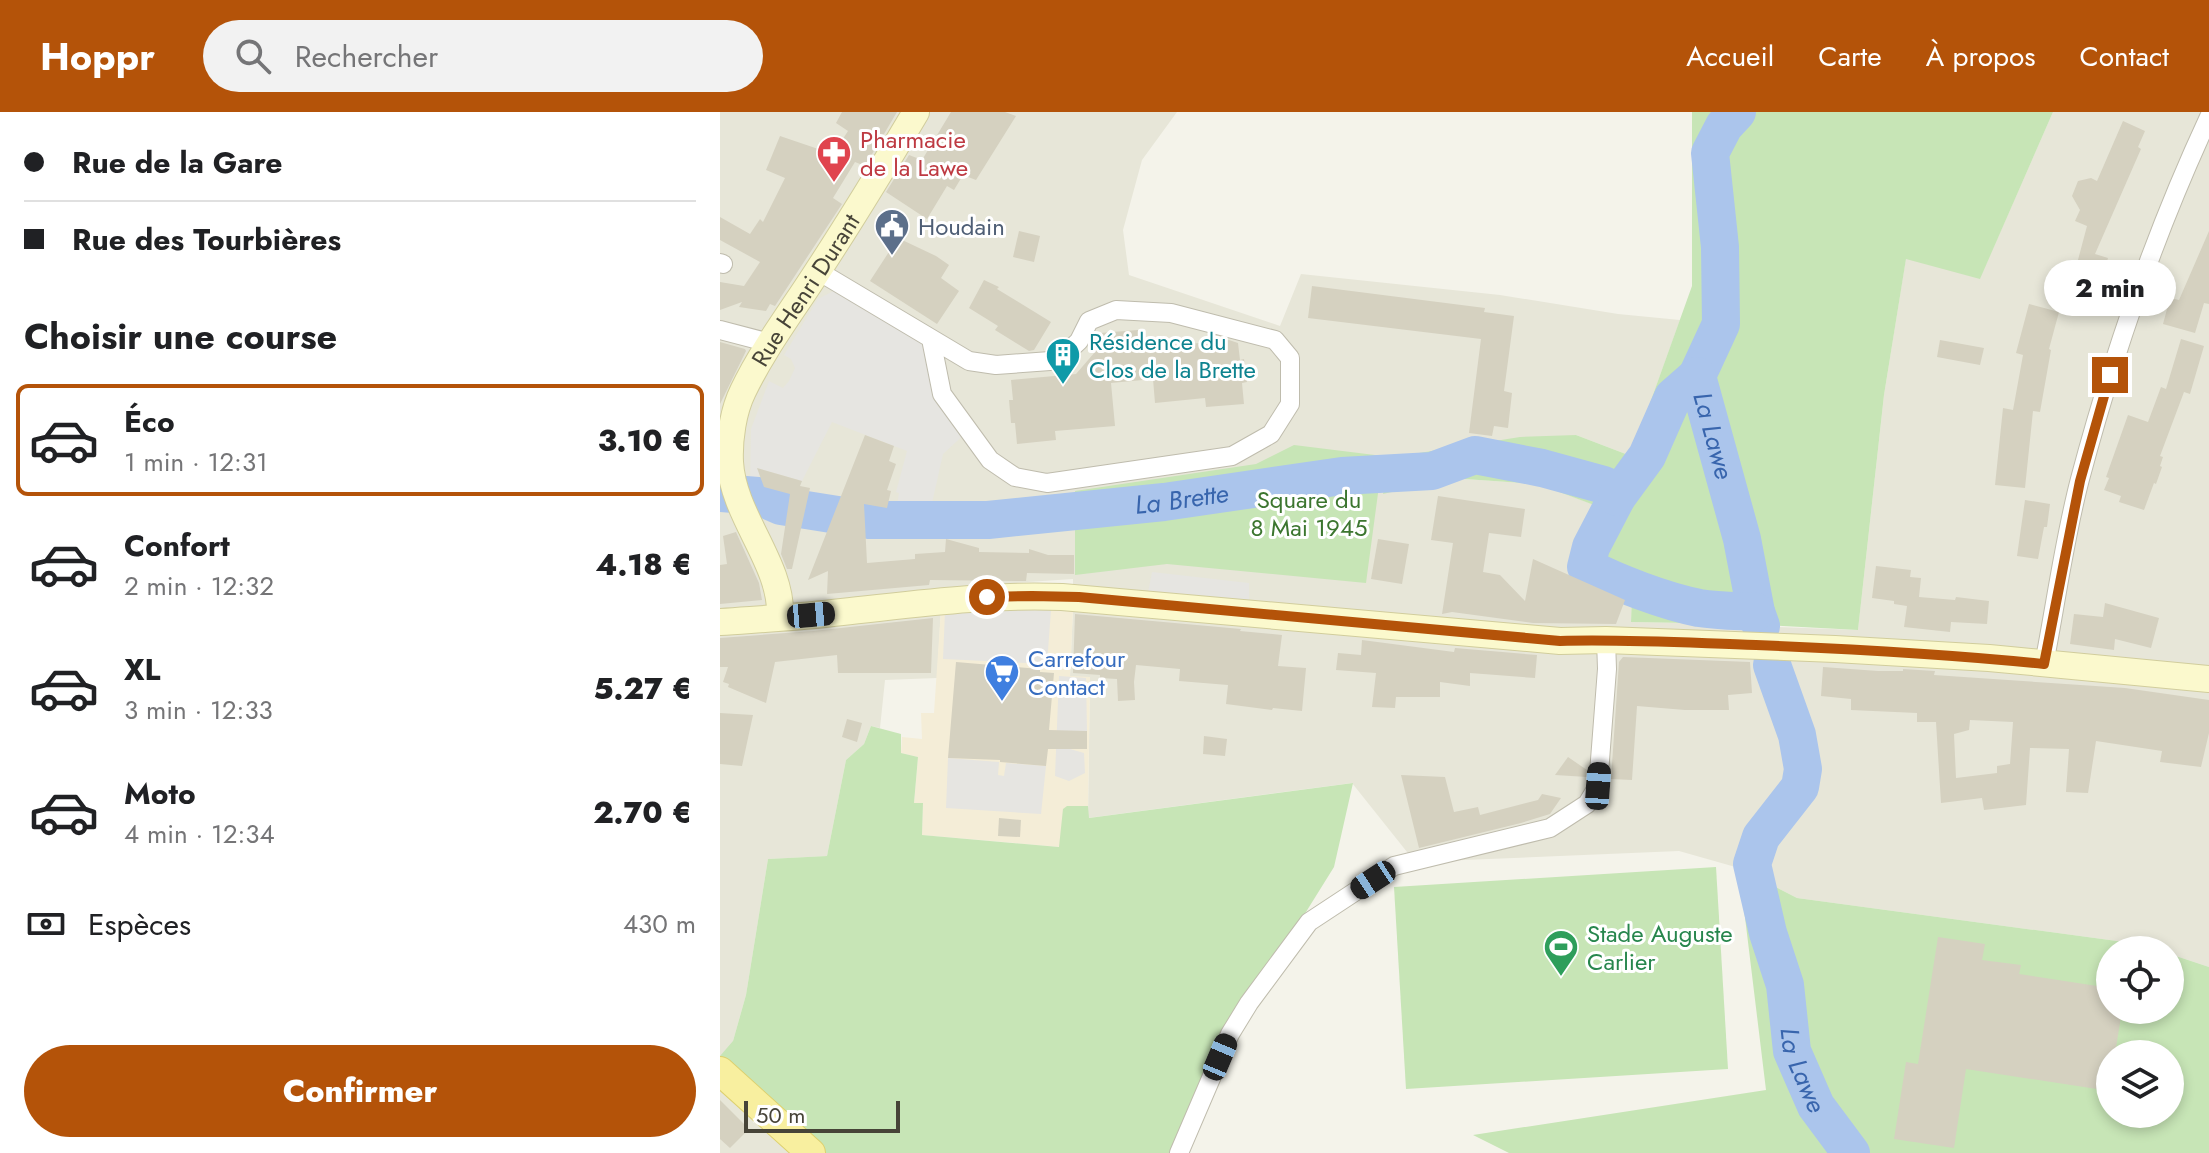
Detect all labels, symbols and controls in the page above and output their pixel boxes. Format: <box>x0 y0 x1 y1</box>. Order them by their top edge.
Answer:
search box <box>203 20 763 92</box>
text: Hoppr <box>40 29 155 84</box>
icon: search <box>231 34 275 78</box>
text: Rechercher <box>295 35 438 78</box>
text: Accueil <box>1686 36 1774 77</box>
text: Carte <box>1818 36 1882 77</box>
text: À propos <box>1926 36 2036 77</box>
text: Contact <box>2080 36 2169 77</box>
place label: Pharmacie de la Lawe <box>860 122 968 185</box>
pharmacy icon: Pharmacie de la Lawe <box>815 134 853 184</box>
text: Rue de la Gare <box>72 141 282 184</box>
street label: Rue Henri Durant <box>742 206 868 373</box>
public building icon: Houdain <box>873 207 911 257</box>
place label: Houdain <box>918 209 1005 244</box>
text: Rue des Tourbières <box>72 218 341 261</box>
callout: 2 min <box>2044 259 2176 315</box>
text: 2 min <box>2075 269 2145 307</box>
text: Choisir une course <box>24 310 337 362</box>
place label: Résidence du Clos de la Brette <box>1089 324 1256 387</box>
building icon: Résidence du Clos de la Brette <box>1044 336 1082 386</box>
route end <box>2092 357 2128 393</box>
water label: La Lawe <box>1683 387 1744 483</box>
text: Éco <box>124 400 175 443</box>
icon: car <box>28 404 100 476</box>
text: 3.10 € <box>598 419 692 462</box>
text: 1 min · 12:31 <box>124 443 268 481</box>
water label: La Brette <box>1133 474 1231 524</box>
park label: Square du 8 Mai 1945 <box>1251 482 1367 545</box>
text: Confort <box>124 524 230 567</box>
icon: car <box>28 528 100 600</box>
text: 4.18 € <box>596 543 692 586</box>
text: 2 min · 12:32 <box>124 567 274 605</box>
route start <box>969 579 1005 615</box>
car <box>786 601 836 629</box>
place label: Carrefour Contact <box>1028 641 1126 704</box>
text: XL <box>124 648 160 691</box>
icon: car <box>28 652 100 724</box>
supermarket icon: Carrefour Contact <box>983 653 1021 703</box>
text: 5.27 € <box>594 667 692 710</box>
text: 3 min · 12:33 <box>124 691 273 729</box>
car <box>1584 761 1612 811</box>
text: Moto <box>124 772 196 815</box>
icon: car <box>28 776 100 848</box>
text: 2.70 € <box>593 791 692 834</box>
text: 4 min · 12:34 <box>124 815 275 853</box>
car <box>1346 857 1400 903</box>
icon: cash <box>24 902 68 946</box>
text: Espèces <box>88 903 191 946</box>
text: 430 m <box>623 905 696 943</box>
place label: Stade Auguste Carlier <box>1587 916 1733 979</box>
sports icon: Stade Auguste Carlier <box>1542 928 1580 978</box>
map controls <box>2096 936 2184 1128</box>
button: locate <box>2096 936 2184 1024</box>
water label: La Lawe <box>1771 1026 1836 1119</box>
car <box>1200 1030 1240 1084</box>
button: layers <box>2096 1040 2184 1128</box>
button: Confirmer <box>24 1045 696 1137</box>
scale bar <box>744 1097 900 1133</box>
text: 50 m <box>756 1099 805 1131</box>

